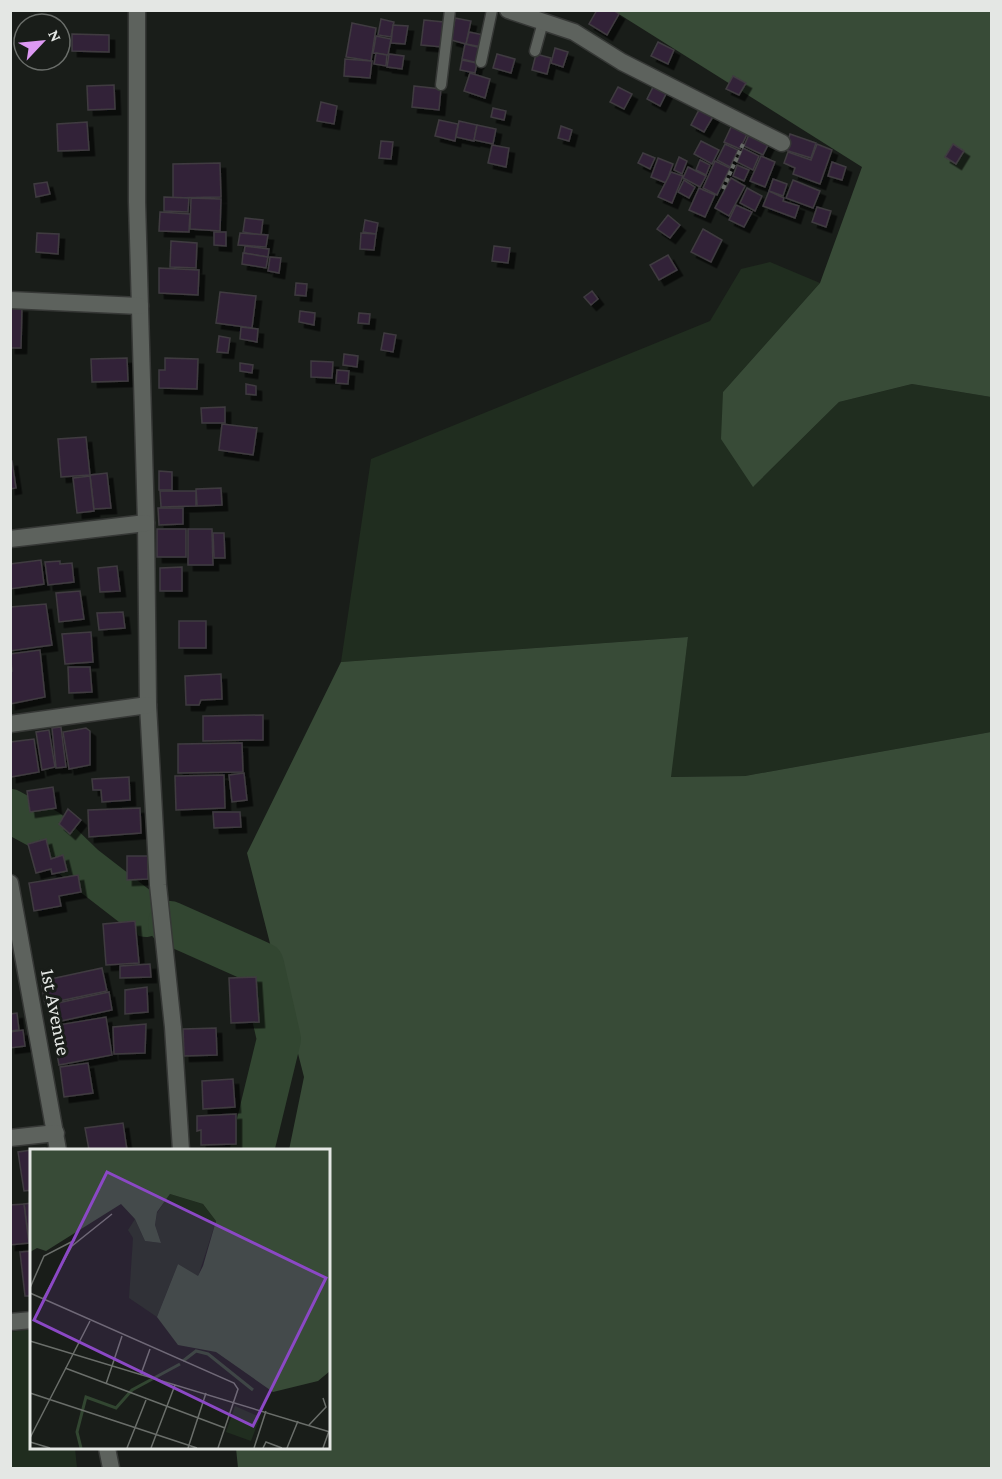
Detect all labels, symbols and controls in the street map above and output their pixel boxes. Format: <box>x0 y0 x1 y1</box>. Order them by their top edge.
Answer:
north arrow <box>12 12 72 72</box>
text: N <box>45 27 65 44</box>
street label: 1st Avenue <box>36 967 76 1057</box>
inset map <box>30 1149 330 1449</box>

